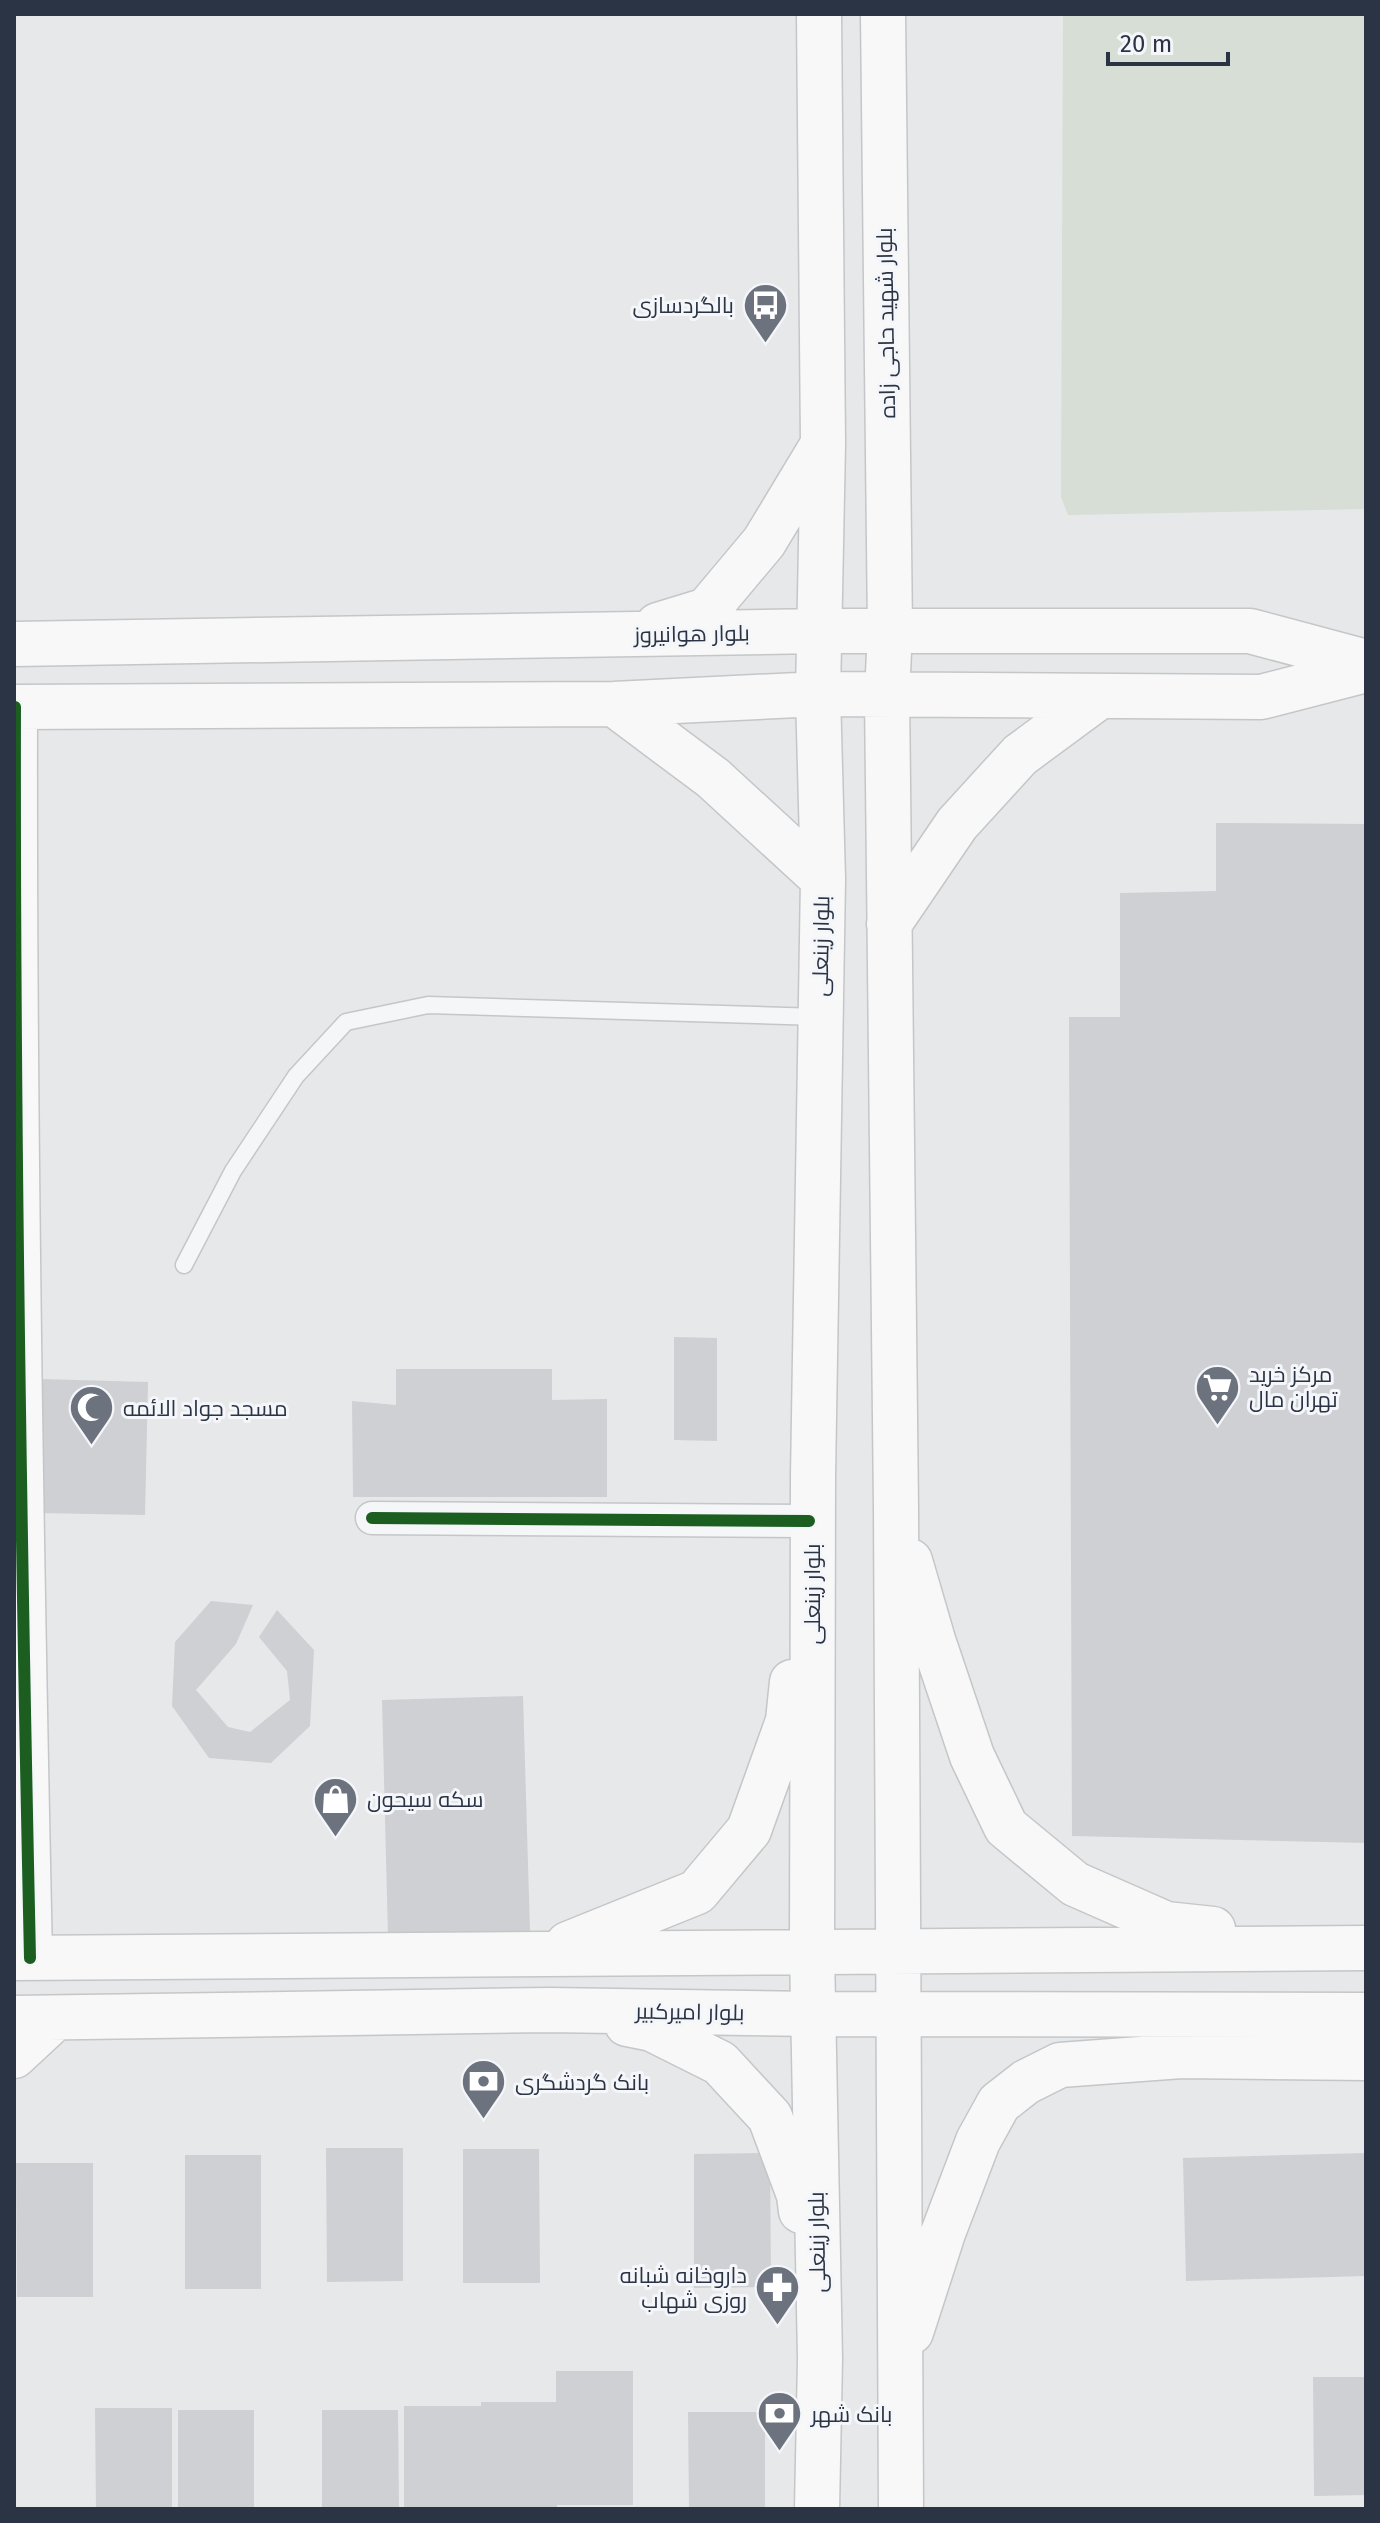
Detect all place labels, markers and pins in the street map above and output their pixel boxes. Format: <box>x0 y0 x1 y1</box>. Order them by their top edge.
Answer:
bus stop icon: بالگردسازی <box>741 281 789 344</box>
place label: بالگردسازی <box>633 292 734 319</box>
place label: مرکز خرید تهران مال <box>1249 1361 1338 1413</box>
supermarket icon: مرکز خرید تهران مال <box>1194 1363 1242 1426</box>
mosque icon: مسجد جواد الائمه <box>68 1384 116 1447</box>
place label: مسجد جواد الائمه <box>123 1395 288 1422</box>
shop icon: سکه سیحون <box>312 1775 360 1838</box>
place label: سکه سیحون <box>367 1786 484 1813</box>
bank icon: بانک گردشگری <box>460 2058 508 2121</box>
place label: بانک گردشگری <box>515 2069 649 2096</box>
place label: داروخانه شبانه روزی شهاب <box>620 2262 747 2314</box>
pharmacy icon: داروخانه شبانه روزی شهاب <box>754 2264 802 2327</box>
bank icon: بانک شهر <box>756 2390 804 2453</box>
place label: بانک شهر <box>809 2401 892 2428</box>

